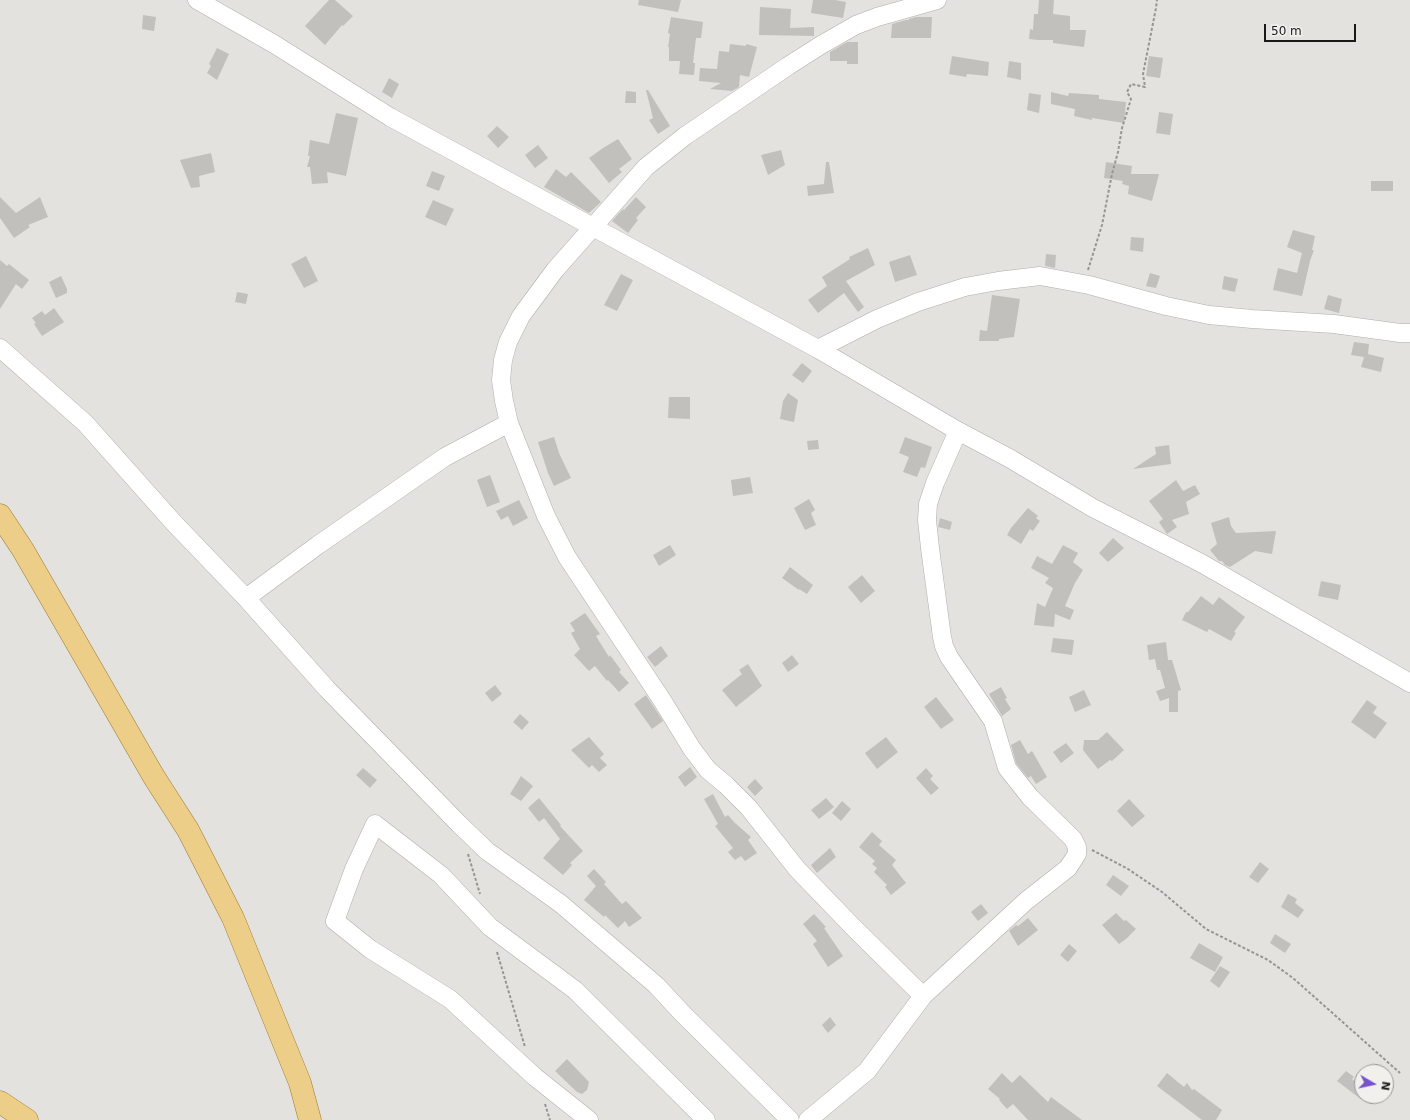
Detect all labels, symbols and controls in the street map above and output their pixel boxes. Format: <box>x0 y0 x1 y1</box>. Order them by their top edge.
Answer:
scale bar <box>1266 16 1358 42</box>
text: 50 m <box>1271 24 1302 38</box>
north arrow <box>1354 1064 1394 1104</box>
text: N <box>1378 1080 1392 1091</box>

